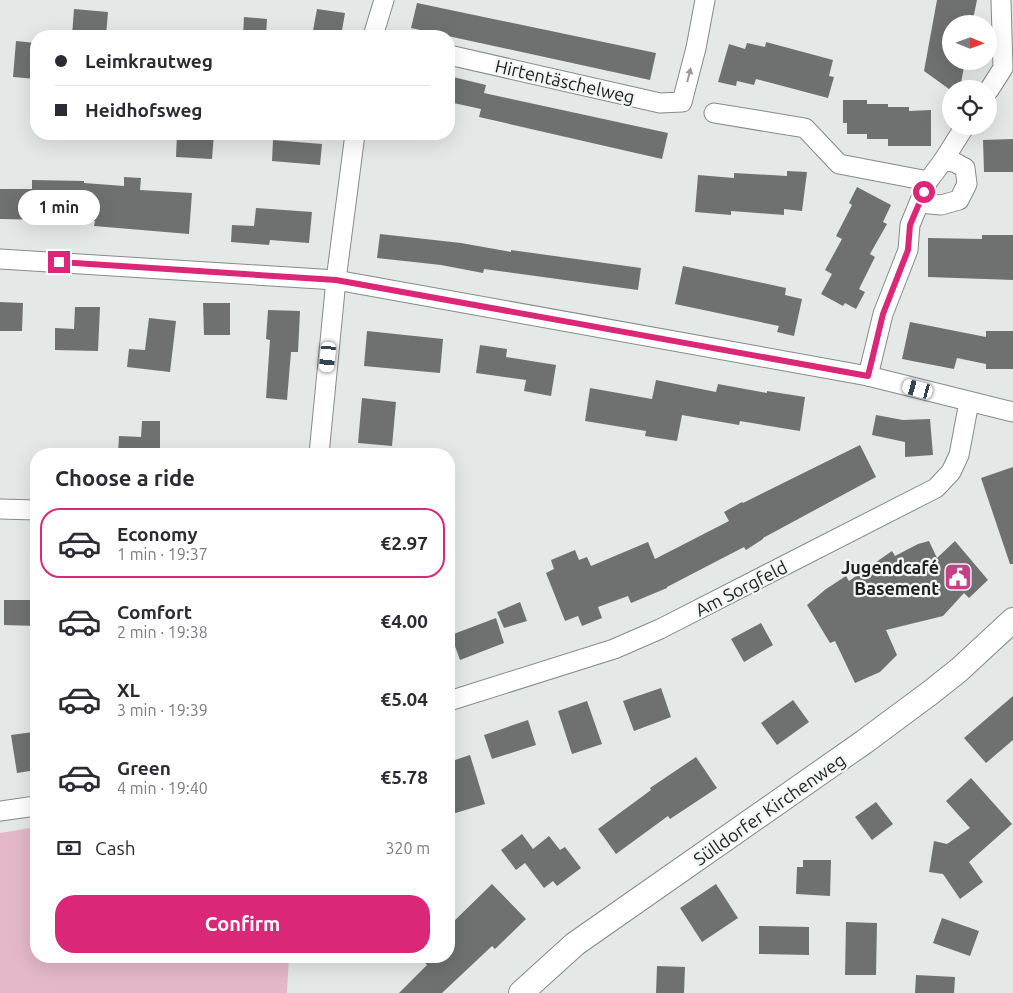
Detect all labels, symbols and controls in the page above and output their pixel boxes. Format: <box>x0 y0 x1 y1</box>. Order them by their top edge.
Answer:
north arrow <box>942 15 998 70</box>
map controls <box>942 15 997 135</box>
text: Leimkrautweg <box>85 50 213 72</box>
street label: Hirtentäschelweg <box>493 55 637 107</box>
one-way arrow <box>685 67 693 82</box>
button: locate <box>942 80 997 135</box>
text: Heidhofsweg <box>85 99 203 121</box>
route start <box>913 181 935 203</box>
callout: 1 min <box>18 190 100 224</box>
text: 1 min <box>39 198 79 216</box>
route end <box>48 251 70 273</box>
car <box>318 341 337 373</box>
car <box>901 378 934 400</box>
text: Choose a ride <box>55 465 195 490</box>
icon: car <box>57 521 102 566</box>
text: Economy <box>117 523 198 545</box>
text: €2.97 <box>380 532 428 554</box>
text: 1 min · 19:37 <box>117 545 208 563</box>
street label: Am Sorgfeld <box>692 556 790 620</box>
place label: Jugendcafé Basement <box>841 557 939 598</box>
public building icon: Jugendcafé Basement <box>943 562 973 592</box>
icon: car <box>57 599 102 644</box>
text: Comfort <box>117 601 192 623</box>
text: €4.00 <box>380 610 428 632</box>
text: 2 min · 19:38 <box>117 623 208 641</box>
icon: car <box>57 677 102 722</box>
text: XL <box>117 679 140 701</box>
text: €5.04 <box>380 688 428 710</box>
text: 3 min · 19:39 <box>117 701 208 719</box>
street label: Sülldorfer Kirchenweg <box>689 749 849 869</box>
icon: car <box>57 755 102 800</box>
text: Green <box>117 757 171 779</box>
text: €5.78 <box>380 766 428 788</box>
text: 4 min · 19:40 <box>117 779 208 797</box>
icon: cash <box>55 834 83 862</box>
text: Cash <box>95 837 136 859</box>
text: 320 m <box>385 839 430 857</box>
button: Confirm <box>55 895 430 953</box>

